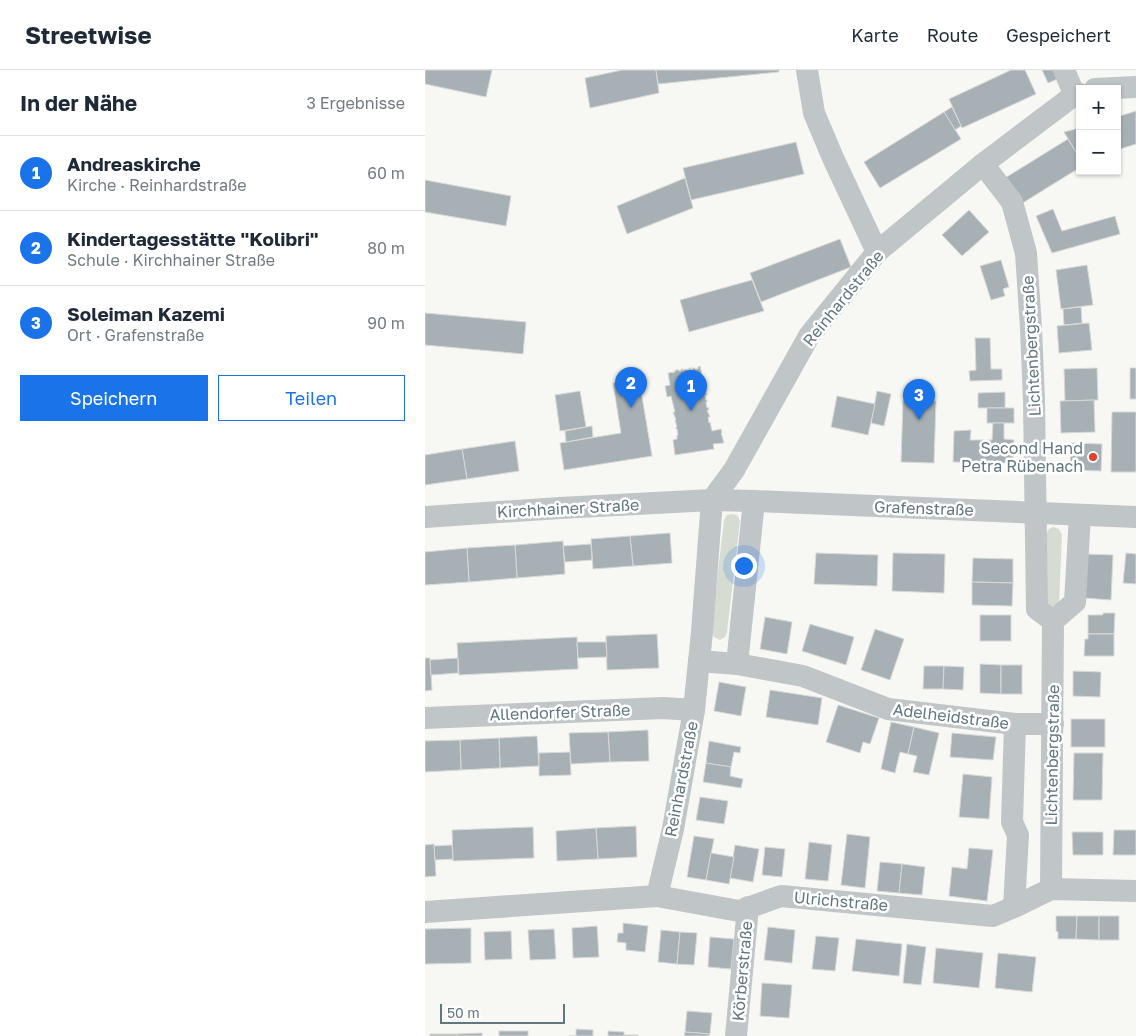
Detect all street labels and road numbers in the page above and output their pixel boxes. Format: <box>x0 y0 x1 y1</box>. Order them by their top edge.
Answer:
street label: Reinhardstraße <box>798 246 888 350</box>
street label: Lichtenbergstraße <box>1017 275 1045 417</box>
street label: Kirchhainer Straße <box>496 494 640 522</box>
street label: Grafenstraße <box>874 496 974 520</box>
street label: Lichtenbergstraße <box>1041 684 1063 826</box>
street label: Adelheidstraße <box>892 699 1010 733</box>
street label: Allendorfer Straße <box>489 700 631 724</box>
street label: Reinhardstraße <box>660 719 702 839</box>
street label: Ulrichstraße <box>793 887 889 915</box>
street label: Körberstraße <box>728 920 756 1022</box>

